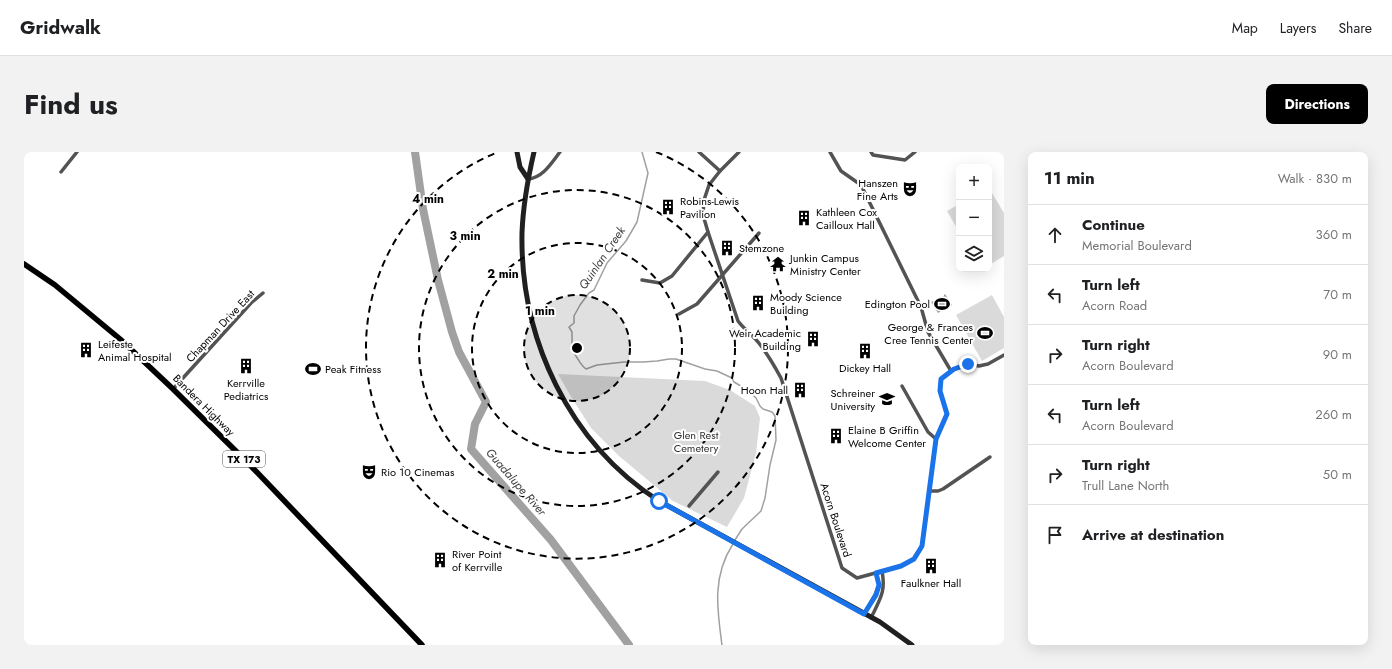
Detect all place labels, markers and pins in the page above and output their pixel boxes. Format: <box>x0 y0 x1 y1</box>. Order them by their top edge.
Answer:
place label: Hanszen Fine Arts <box>857 175 899 204</box>
theatre icon: Hanszen Fine Arts <box>901 180 919 198</box>
place label: Robins-Lewis Pavilion <box>680 193 740 222</box>
building icon: Robins-Lewis Pavilion <box>659 198 677 216</box>
place label: Kathleen Cox Cailloux Hall <box>816 204 877 233</box>
building icon: Kathleen Cox Cailloux Hall <box>795 209 813 227</box>
building icon: Stemzone <box>718 239 736 257</box>
place label: Stemzone <box>739 240 785 256</box>
place label: Junkin Campus Ministry Center <box>788 250 861 279</box>
temple icon: Junkin Campus Ministry Center <box>769 255 787 273</box>
place label: Moody Science Building <box>770 289 842 318</box>
building icon: Moody Science Building <box>749 294 767 312</box>
sports icon: Edington Pool <box>933 295 951 313</box>
place label: Edington Pool <box>865 296 930 312</box>
place label: George & Frances Cree Tennis Center <box>884 319 974 348</box>
sports icon: George & Frances Cree Tennis Center <box>976 324 994 342</box>
place label: Weir Academic Building <box>729 325 801 354</box>
building icon: Weir Academic Building <box>804 330 822 348</box>
place label: Leifeste Animal Hospital <box>98 336 172 365</box>
building icon: Leifeste Animal Hospital <box>77 341 95 359</box>
centre of rings <box>570 341 584 355</box>
building icon: Dickey Hall <box>856 342 874 360</box>
building icon: Kerrville Pediatrics <box>237 357 255 375</box>
sports icon: Peak Fitness <box>304 360 322 378</box>
place label: Dickey Hall <box>839 360 891 376</box>
place label: Peak Fitness <box>325 361 382 377</box>
place label: Kerrville Pediatrics <box>224 375 269 404</box>
building icon: Hoon Hall <box>791 381 809 399</box>
place label: Hoon Hall <box>741 382 788 398</box>
place label: Schreiner University <box>831 385 875 414</box>
school or university icon: Schreiner University <box>878 390 896 408</box>
place label: Elaine B Griffin Welcome Center <box>848 422 926 451</box>
building icon: Elaine B Griffin Welcome Center <box>827 427 845 445</box>
theatre icon: Rio 10 Cinemas <box>360 463 378 481</box>
place label: Rio 10 Cinemas <box>381 464 455 480</box>
place label: River Point of Kerrville <box>452 546 503 575</box>
building icon: River Point of Kerrville <box>431 551 449 569</box>
building icon: Faulkner Hall <box>922 557 940 575</box>
place label: Faulkner Hall <box>901 575 961 591</box>

